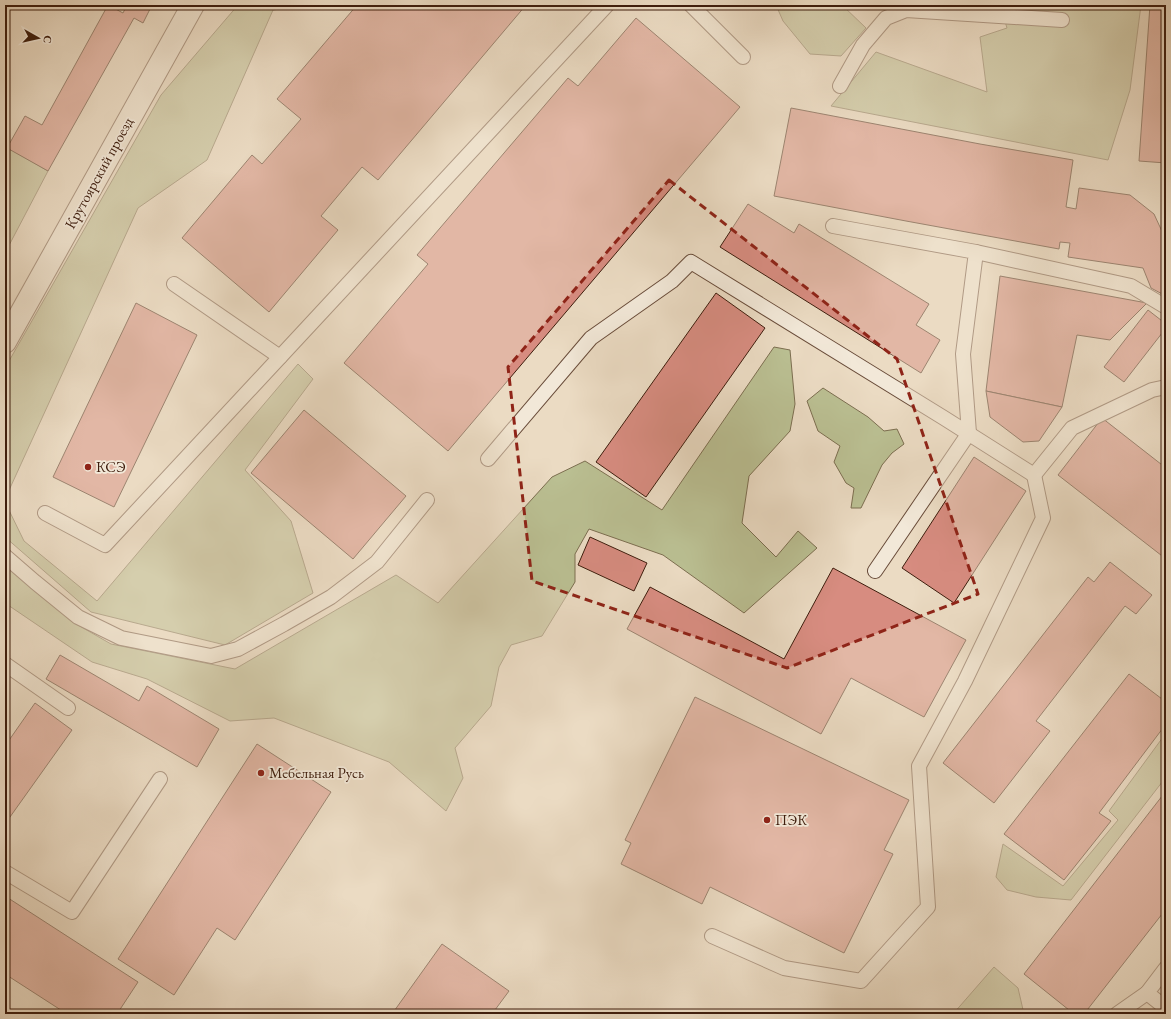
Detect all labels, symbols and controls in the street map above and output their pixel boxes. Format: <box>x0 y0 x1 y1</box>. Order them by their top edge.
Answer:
north arrow <box>18 18 58 58</box>
text: С <box>40 35 55 44</box>
street label: Крутоярский проезд <box>60 114 137 232</box>
place label: КСЭ <box>96 457 126 476</box>
marker: КСЭ <box>83 462 93 472</box>
place label: Мебельная Русь <box>269 763 364 782</box>
marker: Мебельная Русь <box>256 768 266 778</box>
place label: ПЭК <box>775 810 807 829</box>
marker: ПЭК <box>762 815 772 825</box>

